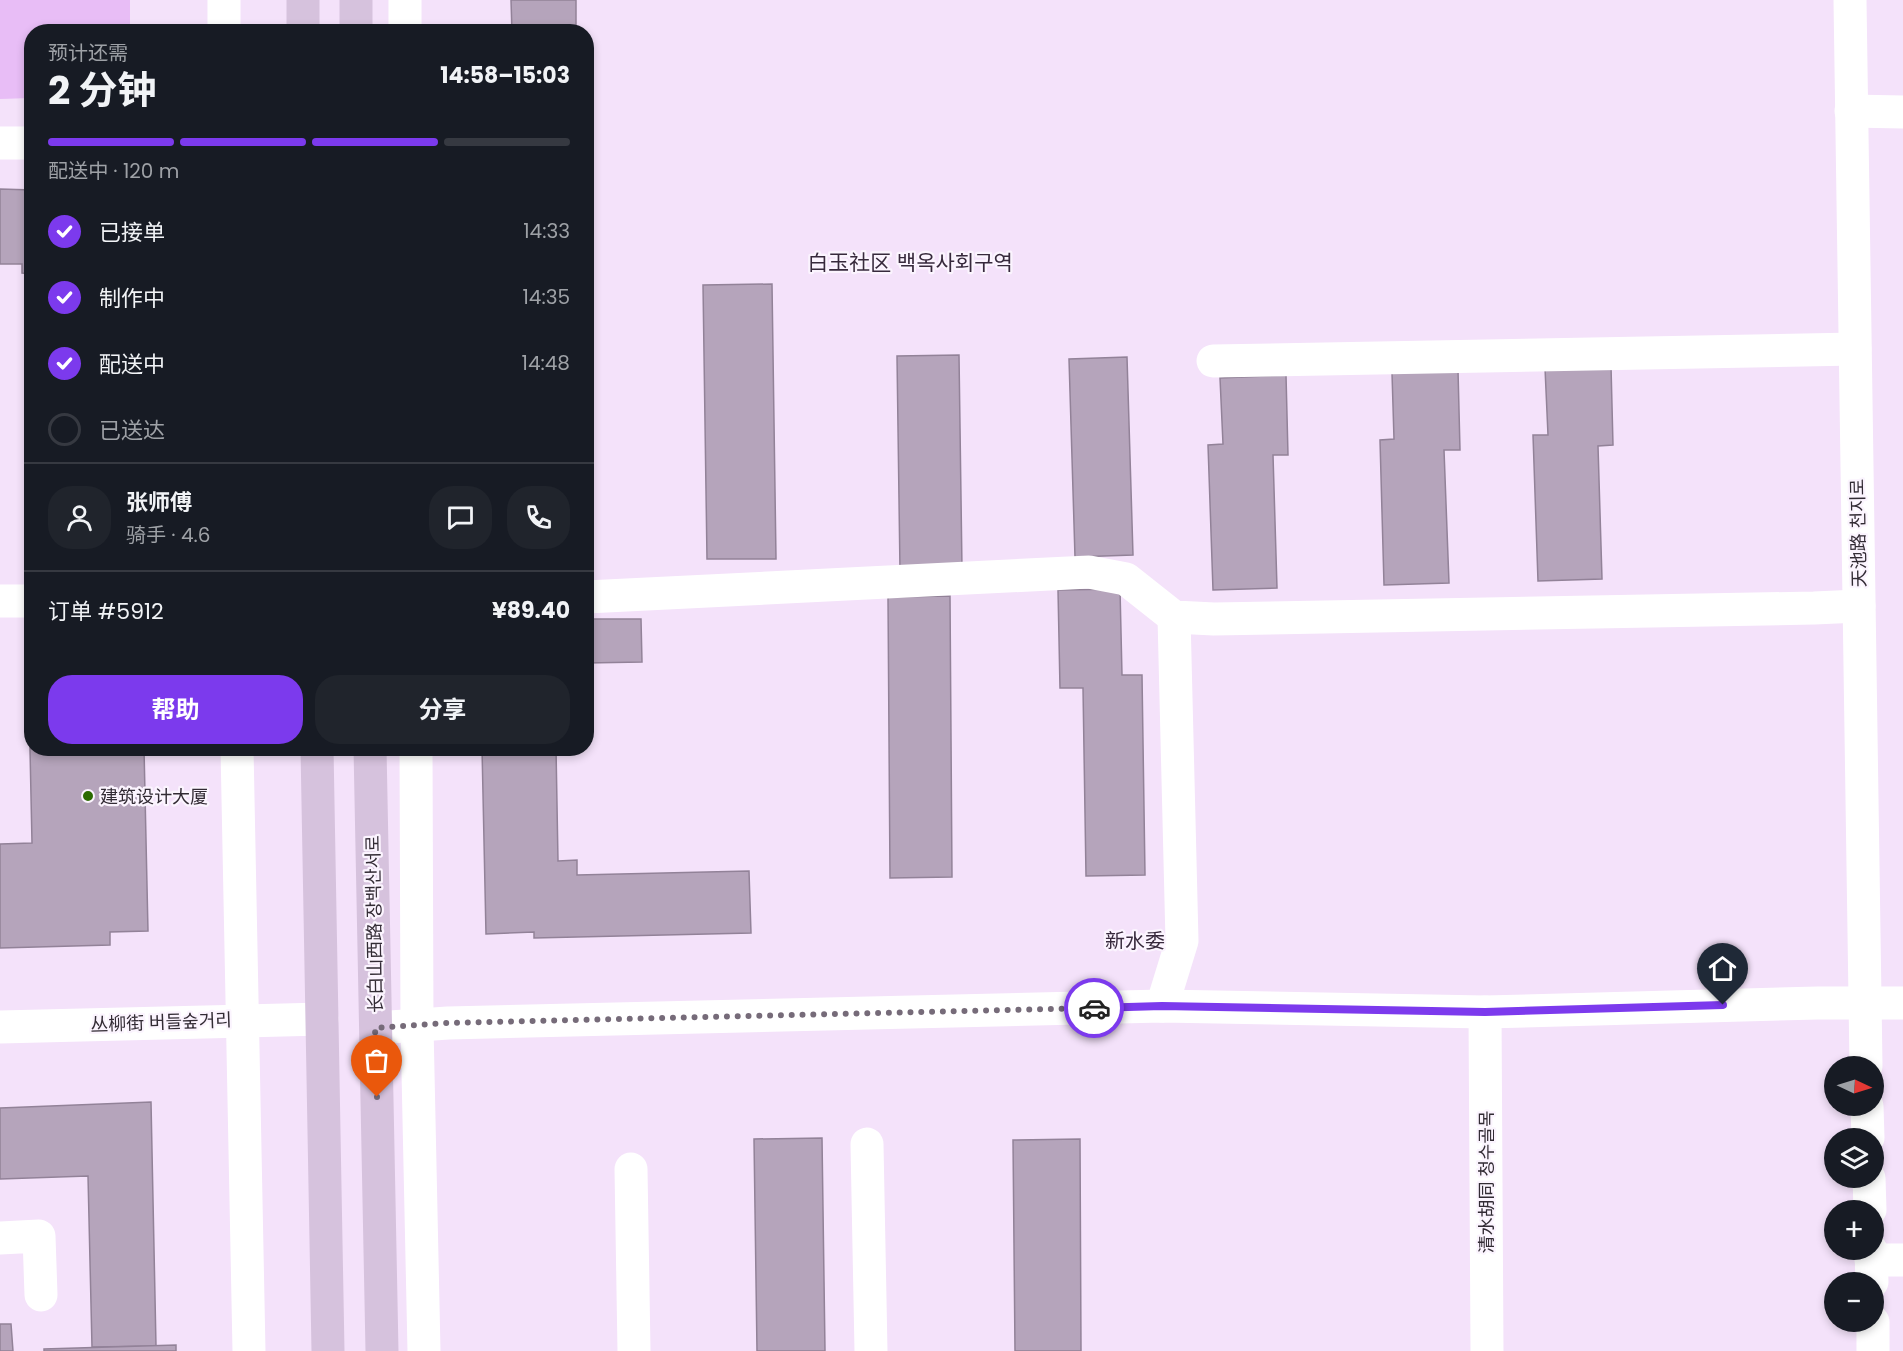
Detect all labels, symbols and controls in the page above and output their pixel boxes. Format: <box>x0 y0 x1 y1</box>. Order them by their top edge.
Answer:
text: 预计还需 <box>48 39 128 67</box>
text: 14:58–15:03 <box>440 60 570 91</box>
text: 2 分钟 <box>48 63 157 118</box>
text: 配送中 · 120 m <box>48 157 179 185</box>
icon: check <box>48 215 81 248</box>
text: 已接单 <box>99 217 165 248</box>
text: 14:33 <box>523 217 570 245</box>
district label: 白玉社区 백옥사회구역 <box>807 248 1013 277</box>
icon: check <box>48 281 81 314</box>
text: 制作中 <box>99 283 165 314</box>
text: 14:35 <box>522 283 570 311</box>
icon: check <box>48 347 81 380</box>
text: 配送中 <box>99 349 165 380</box>
text: 14:48 <box>522 349 570 377</box>
text: 已送达 <box>99 415 165 446</box>
street label: 天池路 천지로 <box>1845 479 1871 587</box>
button: person <box>48 486 111 549</box>
button: chat <box>429 486 492 549</box>
button: phone <box>507 486 570 549</box>
text: 张师傅 <box>126 487 192 518</box>
text: 骑手 · 4.6 <box>126 521 210 549</box>
text: ¥89.40 <box>492 595 570 626</box>
text: 订单 #5912 <box>48 596 164 627</box>
button: 帮助 <box>48 675 303 744</box>
button: 分享 <box>315 675 570 744</box>
place label: 建筑设计大厦 <box>100 784 208 809</box>
marker: 建筑设计大厦 <box>81 789 95 803</box>
street label: 长白山西路 장백산서로 <box>360 835 388 1013</box>
district label: 新水委 <box>1105 927 1165 955</box>
pin <box>1697 943 1748 1005</box>
icon: home <box>1706 952 1739 985</box>
courier <box>1064 978 1124 1038</box>
icon: car <box>1078 992 1111 1025</box>
street label: 丛柳街 버들숲거리 <box>90 1007 232 1037</box>
pin <box>351 1035 402 1097</box>
icon: bag <box>360 1044 393 1077</box>
north arrow <box>1824 1056 1884 1116</box>
map controls <box>1824 1056 1884 1332</box>
street label: 清水胡同 청수골목 <box>1474 1110 1499 1254</box>
button: layers <box>1824 1128 1884 1188</box>
button: + <box>1824 1200 1884 1260</box>
button: − <box>1824 1272 1884 1332</box>

